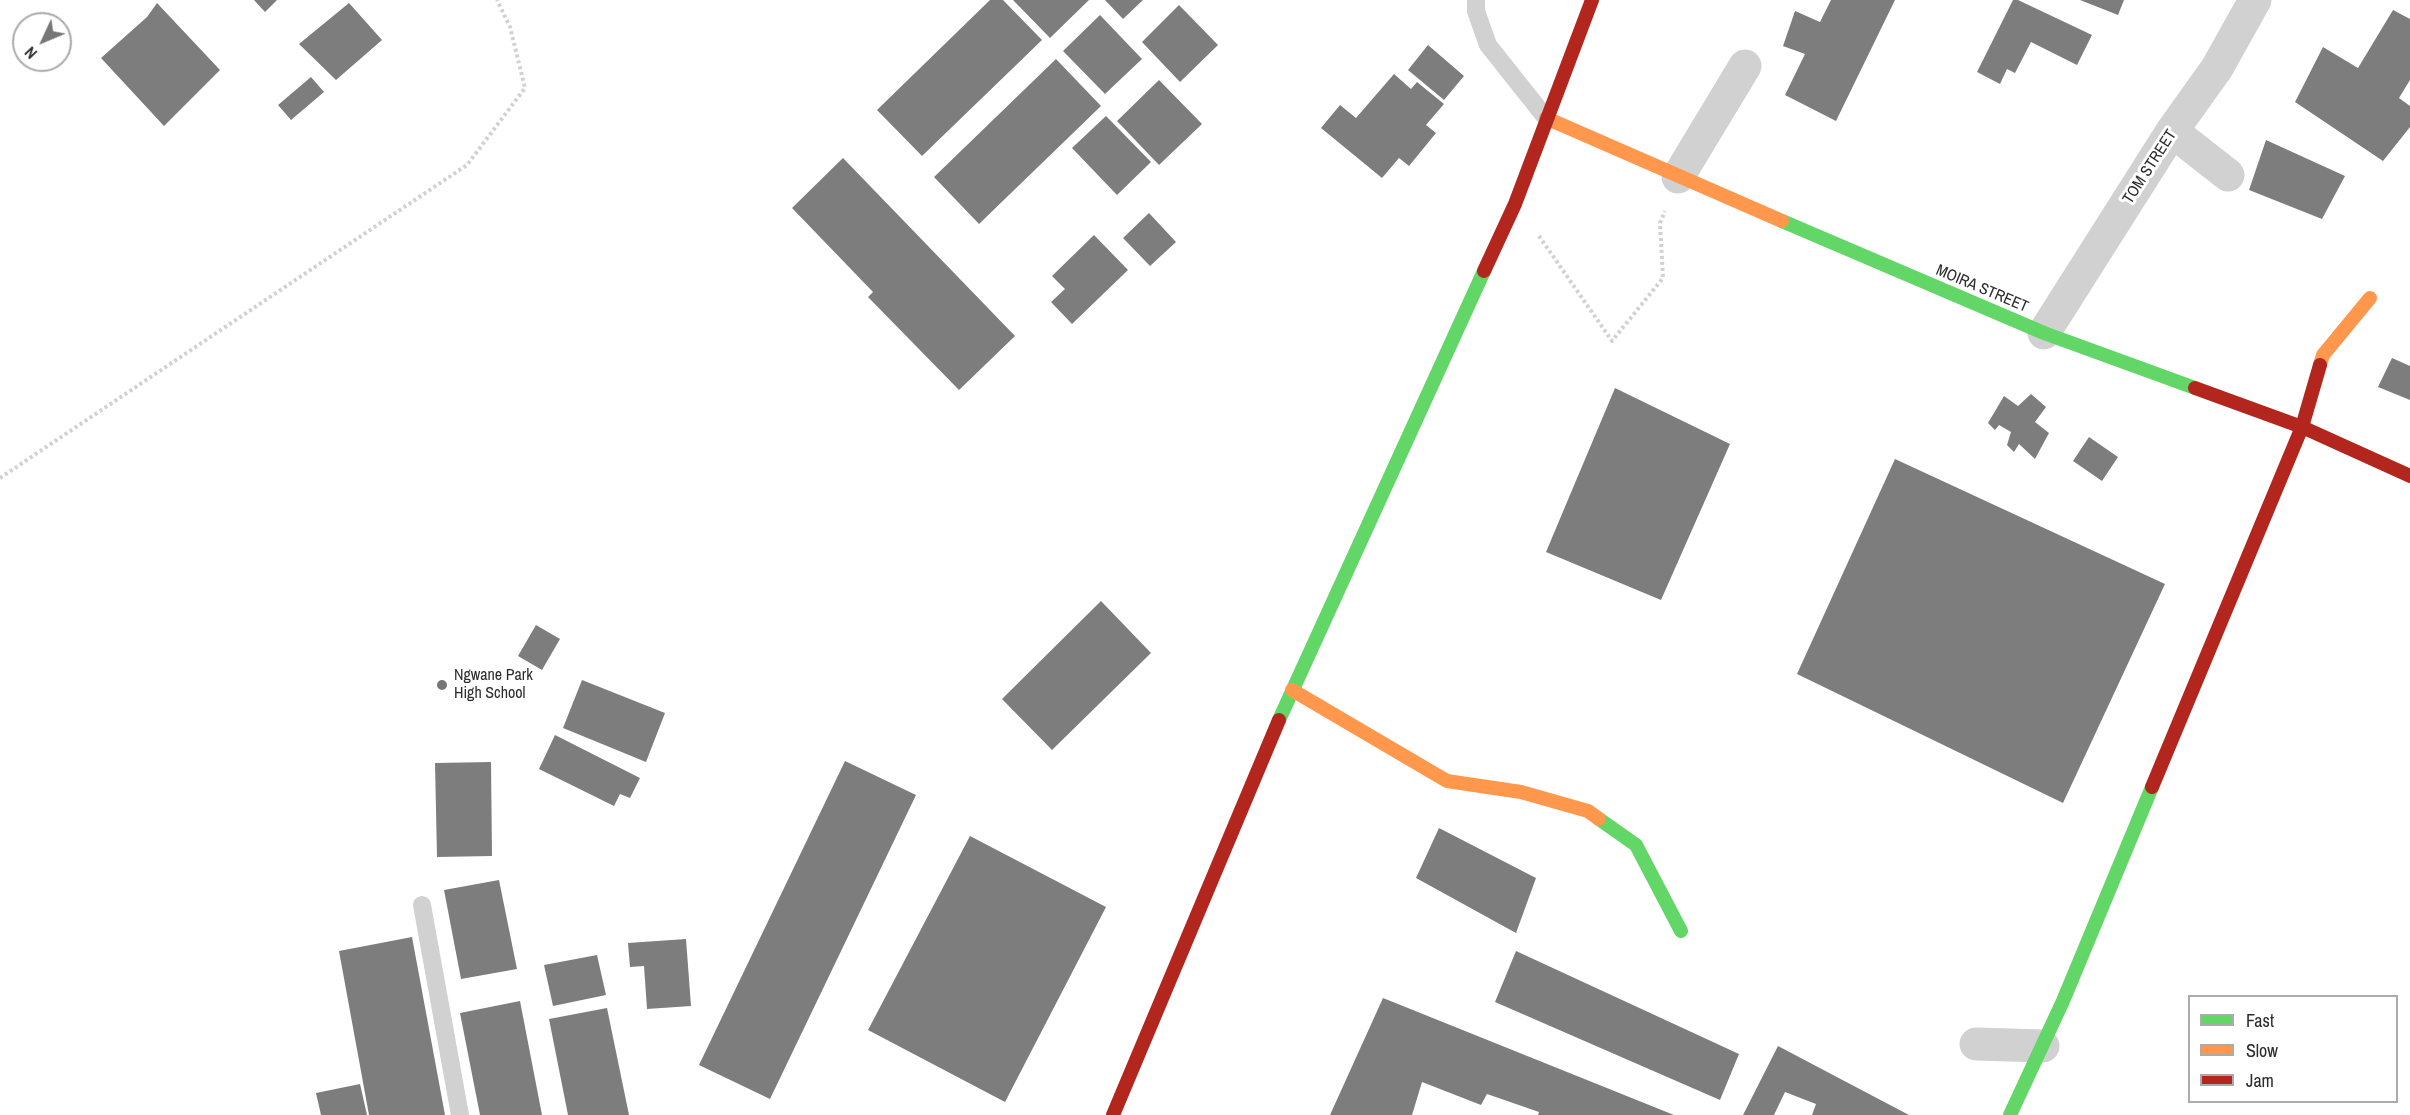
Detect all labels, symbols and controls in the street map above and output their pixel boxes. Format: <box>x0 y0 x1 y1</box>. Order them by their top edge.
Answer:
north arrow <box>12 12 72 72</box>
text: N <box>19 42 42 64</box>
street label: TOM STREET <box>2119 126 2181 208</box>
street label: MOIRA STREET <box>1933 261 2031 317</box>
place label: Ngwane Park High School <box>454 666 533 704</box>
marker: Ngwane Park High School <box>435 678 449 692</box>
legend <box>2188 995 2398 1103</box>
text: Fast <box>2246 1008 2274 1033</box>
text: Slow <box>2246 1038 2278 1063</box>
text: Jam <box>2246 1068 2274 1093</box>

